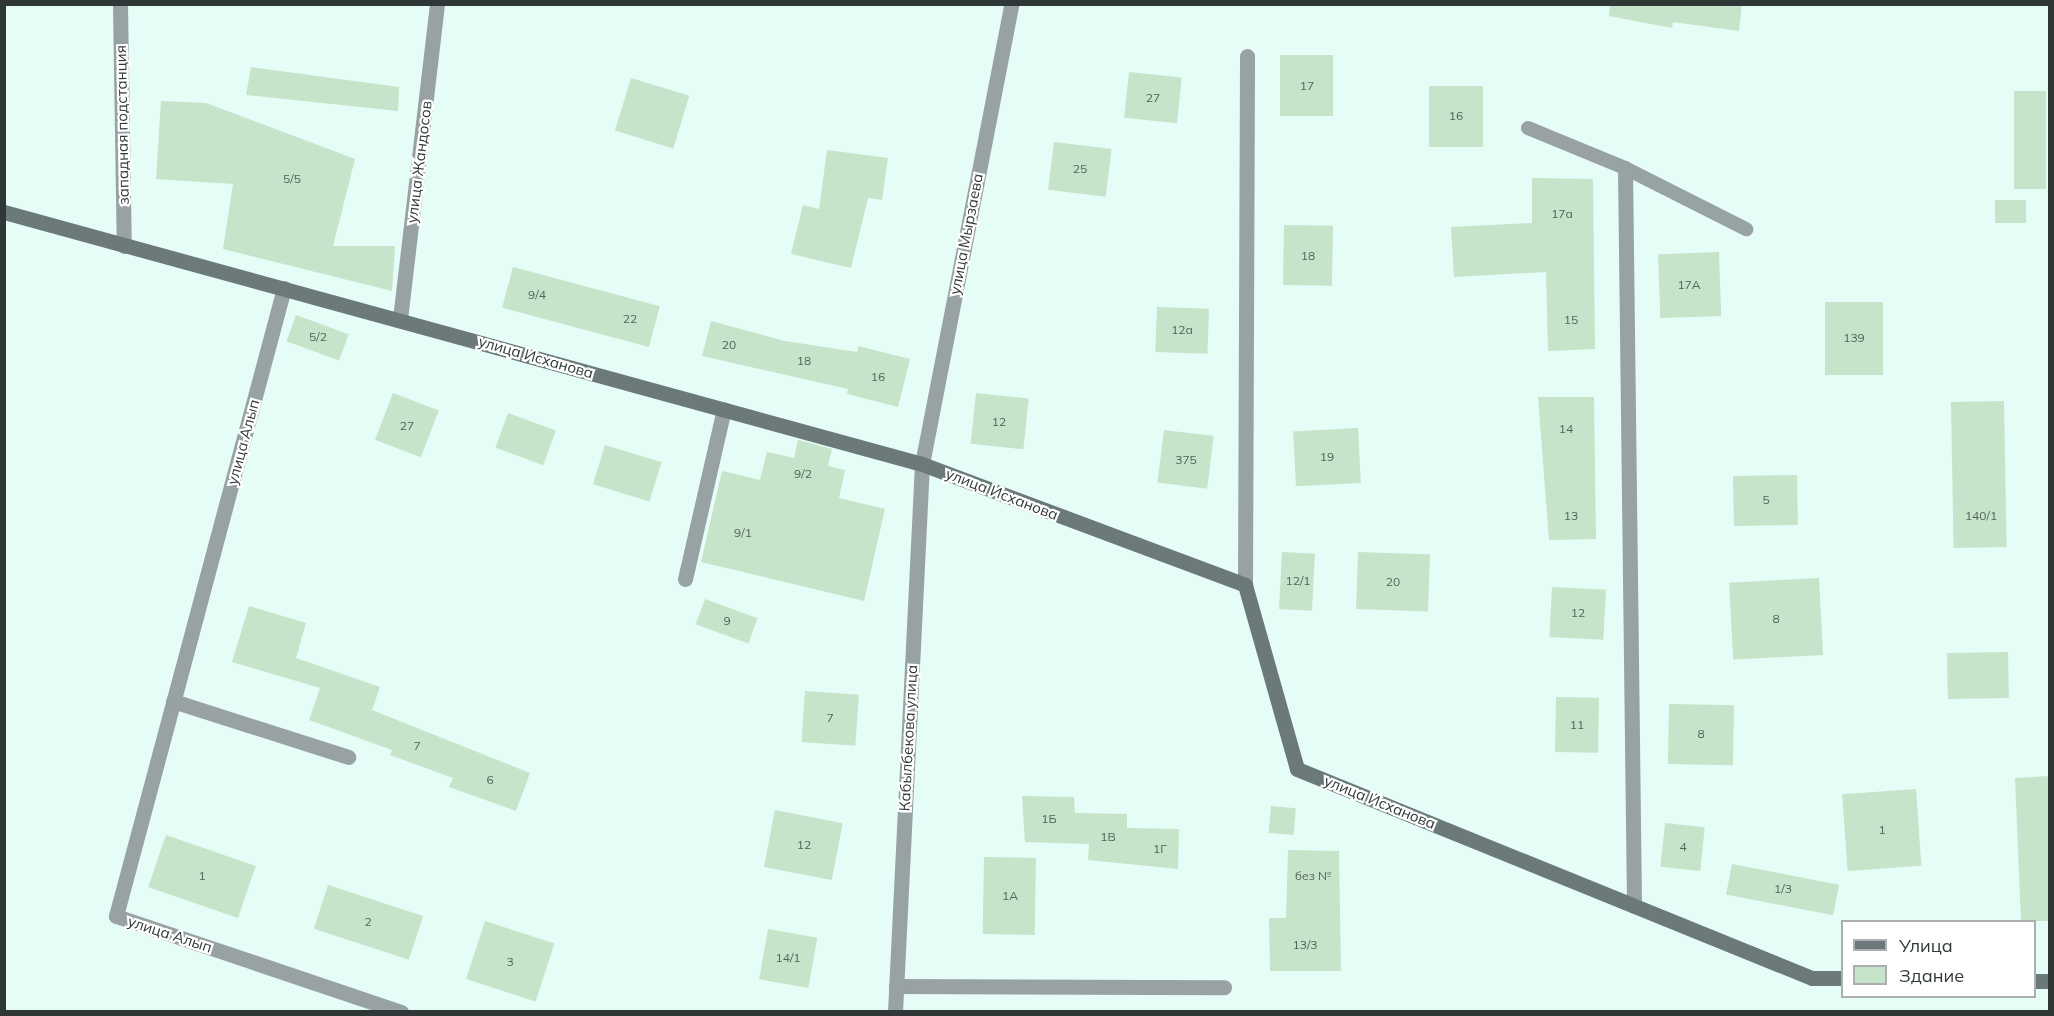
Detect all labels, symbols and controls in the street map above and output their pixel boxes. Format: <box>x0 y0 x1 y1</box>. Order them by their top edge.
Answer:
street label: западная подстанция <box>112 45 132 205</box>
house number: 17 <box>1300 79 1314 93</box>
house number: 27 <box>1146 91 1160 105</box>
street label: улица Жандосов <box>403 100 435 224</box>
house number: 16 <box>1449 109 1463 123</box>
house number: 25 <box>1073 162 1087 176</box>
house number: 5/5 <box>283 172 301 186</box>
street label: улица Мырзаева <box>945 172 987 296</box>
house number: 17а <box>1551 207 1573 221</box>
house number: 18 <box>1301 249 1315 263</box>
house number: 17А <box>1677 278 1701 292</box>
house number: 9/4 <box>528 288 546 302</box>
house number: 22 <box>623 312 637 326</box>
house number: 15 <box>1564 313 1578 327</box>
house number: 12а <box>1171 323 1193 337</box>
house number: 5/2 <box>309 330 327 344</box>
house number: 139 <box>1843 331 1865 345</box>
street label: улица Исханова <box>476 332 596 382</box>
house number: 20 <box>722 338 736 352</box>
house number: 18 <box>797 354 811 368</box>
house number: 16 <box>871 370 885 384</box>
street label: улица Алып <box>223 397 263 487</box>
house number: 12 <box>992 415 1006 429</box>
house number: 27 <box>400 419 414 433</box>
house number: 14 <box>1559 422 1573 436</box>
house number: 19 <box>1320 450 1334 464</box>
house number: 375 <box>1175 453 1197 467</box>
street label: улица Исханова <box>943 464 1061 524</box>
house number: 9/2 <box>794 467 812 481</box>
house number: 5 <box>1762 493 1770 507</box>
house number: 13 <box>1564 509 1578 523</box>
house number: 140/1 <box>1965 509 1997 523</box>
house number: 9/1 <box>734 526 752 540</box>
house number: 12/1 <box>1285 574 1311 588</box>
house number: 20 <box>1386 575 1400 589</box>
house number: 12 <box>1571 606 1585 620</box>
house number: 8 <box>1772 612 1780 626</box>
house number: 9 <box>723 614 731 628</box>
street label: Кабылбекова улица <box>895 664 921 812</box>
house number: 7 <box>826 711 834 725</box>
house number: 11 <box>1570 718 1584 732</box>
house number: 8 <box>1697 727 1705 741</box>
house number: 7 <box>413 739 421 753</box>
street label: улица Исханова <box>1322 771 1438 833</box>
house number: 6 <box>486 773 494 787</box>
house number: 1Б <box>1041 812 1057 826</box>
house number: 1 <box>1878 823 1886 837</box>
house number: 1В <box>1100 830 1116 844</box>
house number: 12 <box>797 838 811 852</box>
house number: 4 <box>1679 840 1687 854</box>
house number: 1Г <box>1153 842 1167 856</box>
house number: 1 <box>198 869 206 883</box>
house number: без № <box>1295 869 1331 883</box>
house number: 1/3 <box>1774 882 1792 896</box>
house number: 1А <box>1002 889 1018 903</box>
street label: улица Алып <box>126 912 214 956</box>
house number: 2 <box>364 915 372 929</box>
legend <box>1841 920 2036 998</box>
text: Улица <box>1899 934 1953 957</box>
house number: 13/3 <box>1292 938 1318 952</box>
house number: 14/1 <box>775 951 801 965</box>
house number: 3 <box>506 955 514 969</box>
text: Здание <box>1899 964 1964 987</box>

